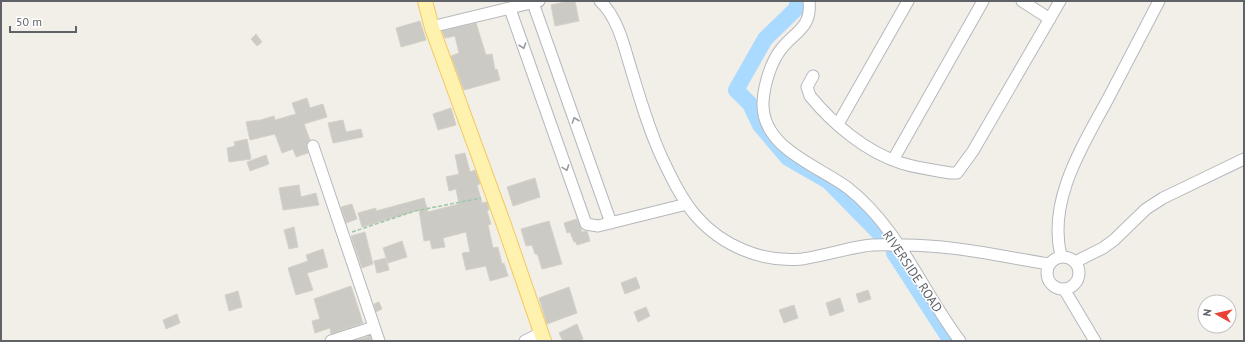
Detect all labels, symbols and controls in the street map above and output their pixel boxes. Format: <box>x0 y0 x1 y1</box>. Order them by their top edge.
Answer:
scale bar <box>10 8 76 34</box>
text: 50 m <box>16 14 42 29</box>
one-way arrow <box>518 42 526 49</box>
one-way arrow <box>571 117 579 124</box>
one-way arrow <box>561 165 570 172</box>
street label: RIVERSIDE ROAD <box>879 227 946 315</box>
north arrow <box>1197 294 1237 334</box>
text: N <box>1200 308 1215 317</box>

